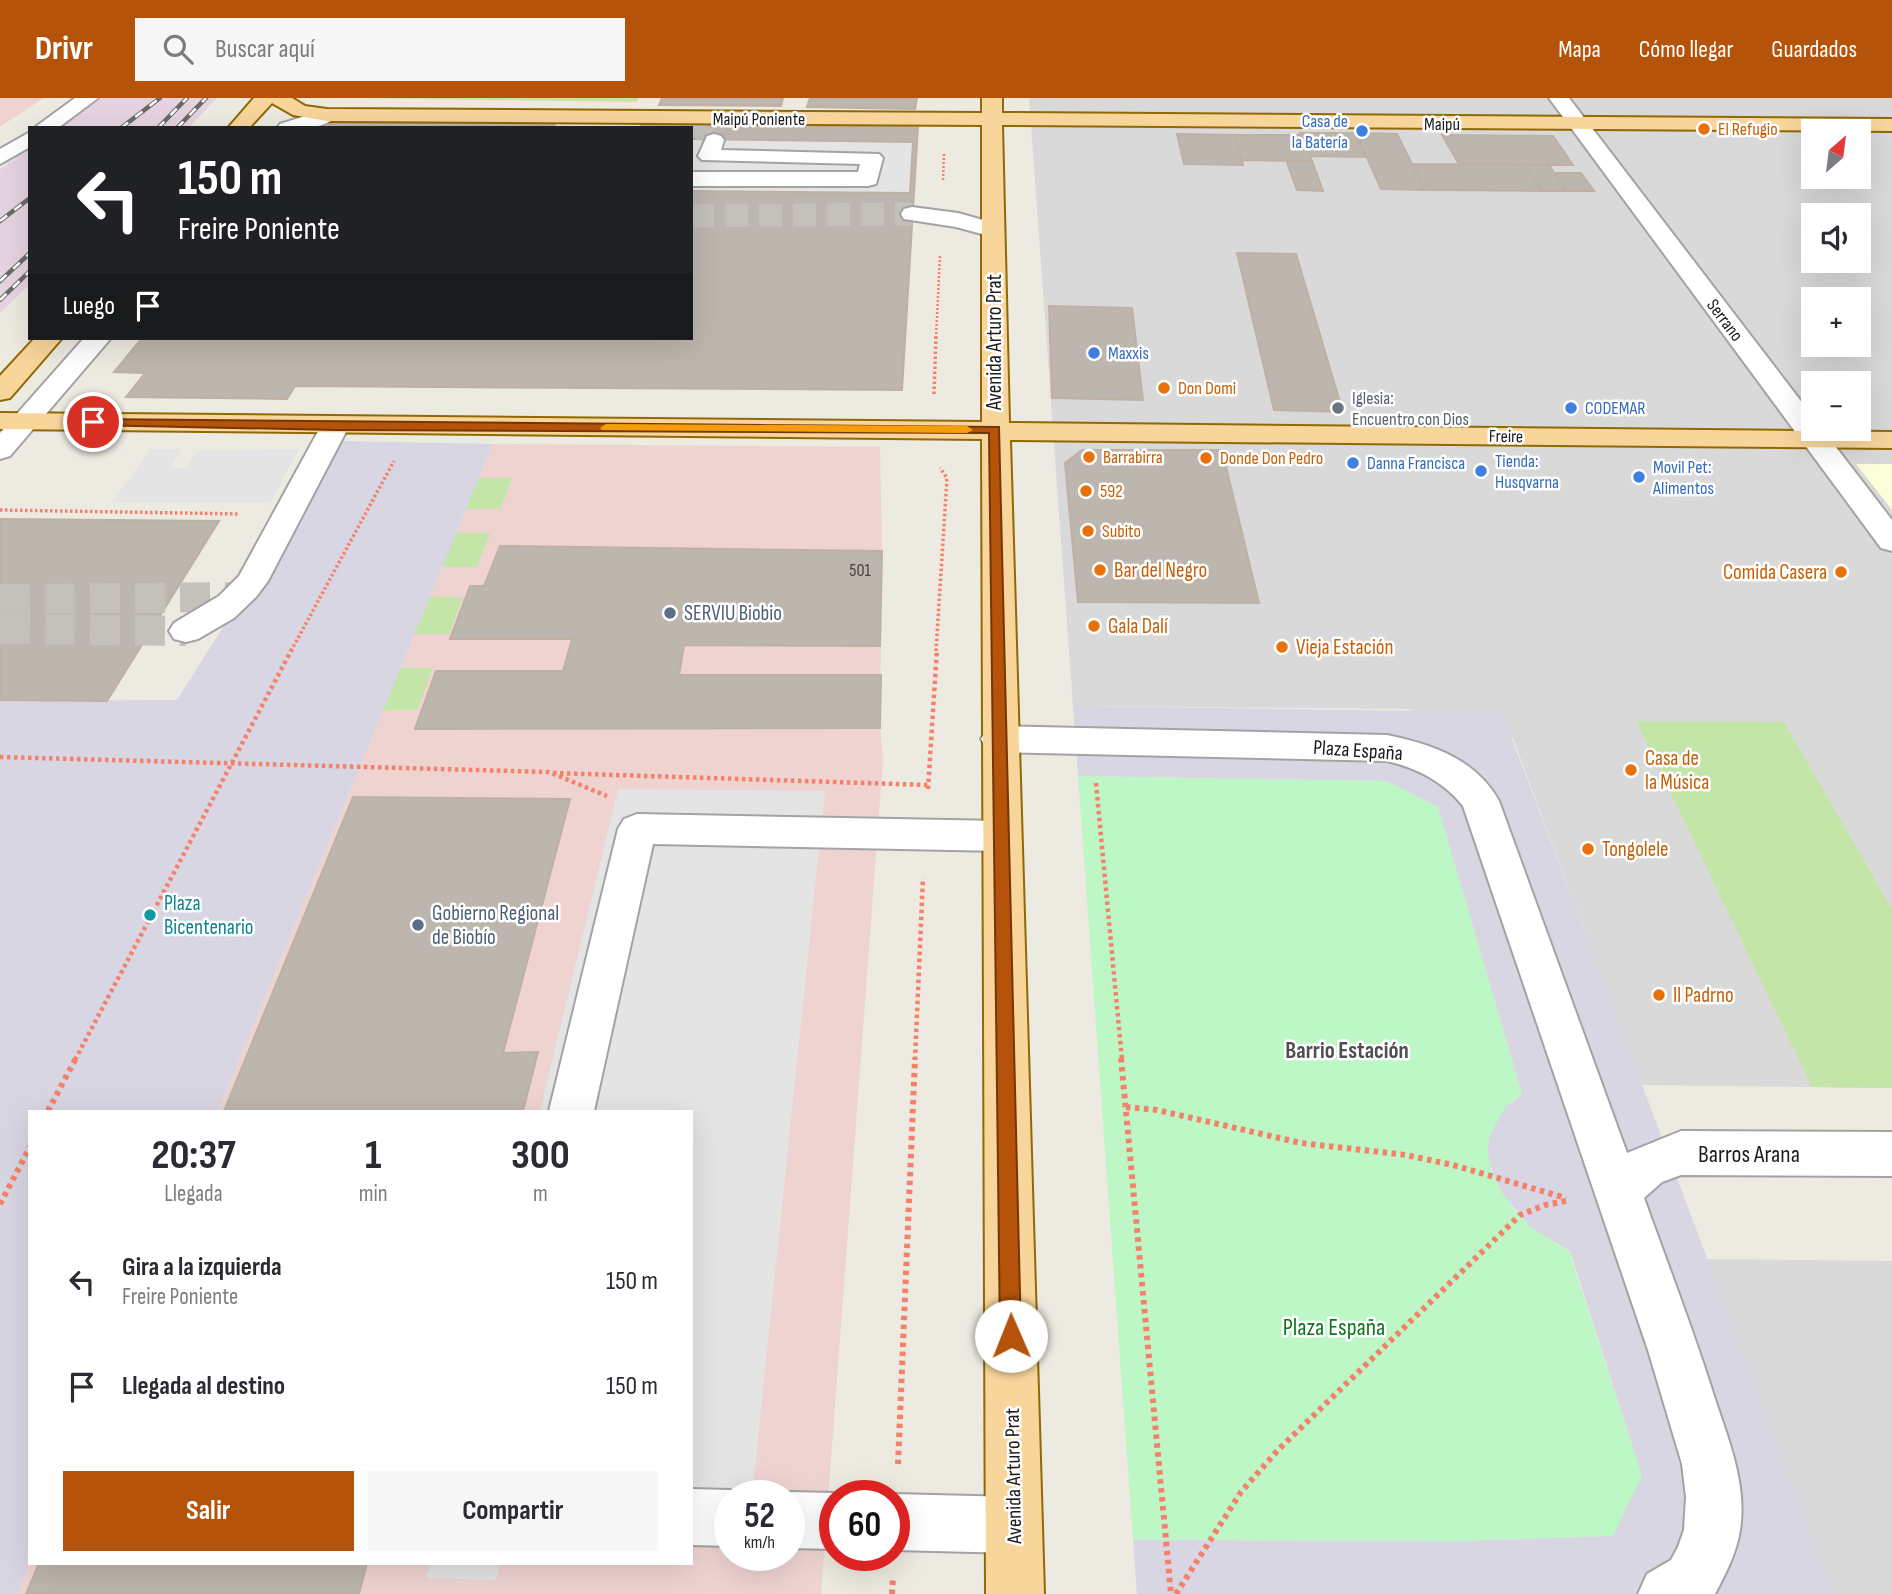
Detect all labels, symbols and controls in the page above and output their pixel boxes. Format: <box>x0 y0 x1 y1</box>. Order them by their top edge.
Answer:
search box <box>135 18 625 81</box>
text: Drivr <box>35 29 93 69</box>
icon: search <box>159 30 197 68</box>
text: Buscar aquí <box>215 34 315 65</box>
text: Mapa <box>1558 35 1601 64</box>
text: Cómo llegar <box>1639 35 1733 64</box>
text: Guardados <box>1771 35 1857 64</box>
street label: Maipú Poniente <box>713 109 805 130</box>
place label: Casa de la Batería <box>1292 111 1348 153</box>
street label: Maipú <box>1424 114 1460 135</box>
place label: El Refugio <box>1718 119 1778 140</box>
north arrow <box>1801 119 1871 189</box>
map controls <box>1801 119 1871 441</box>
marker: El Refugio <box>1696 121 1712 137</box>
marker: Casa de la Batería <box>1354 123 1370 139</box>
text: 150 m <box>178 150 282 209</box>
icon: left <box>63 154 154 245</box>
button: sound <box>1801 203 1871 273</box>
text: Freire Poniente <box>178 210 340 249</box>
street label: Avenida Arturo Prat <box>982 274 1007 411</box>
icon: arrive <box>129 287 167 325</box>
button: + <box>1801 287 1871 357</box>
text: Luego <box>63 291 115 322</box>
street label: Serrano <box>1702 295 1747 345</box>
place label: Maxxis <box>1108 343 1149 364</box>
marker: Maxxis <box>1086 345 1102 361</box>
button: − <box>1801 371 1871 441</box>
place label: Don Domi <box>1178 378 1236 399</box>
marker: Don Domi <box>1156 380 1172 396</box>
place label: Iglesia: Encuentro con Dios <box>1352 388 1469 430</box>
pin <box>63 392 123 452</box>
place label: CODEMAR <box>1585 398 1645 419</box>
marker: Iglesia: Encuentro con Dios <box>1330 400 1346 416</box>
marker: CODEMAR <box>1563 400 1579 416</box>
icon: arrive <box>74 403 112 441</box>
street label: Freire <box>1489 426 1523 447</box>
place label: Barrabirra <box>1103 447 1163 468</box>
place label: Donde Don Pedro <box>1220 448 1323 469</box>
marker: Barrabirra <box>1081 449 1097 465</box>
marker: Donde Don Pedro <box>1198 450 1214 466</box>
place label: Tienda: Husqvarna <box>1495 451 1559 493</box>
place label: Danna Francisca <box>1367 453 1465 474</box>
marker: Danna Francisca <box>1345 455 1361 471</box>
place label: Movil Pet: Alimentos <box>1652 457 1714 499</box>
marker: Tienda: Husqvarna <box>1473 463 1489 479</box>
marker: Movil Pet: Alimentos <box>1631 469 1647 485</box>
place label: 592 <box>1100 481 1123 502</box>
marker: 592 <box>1078 483 1094 499</box>
place label: Subito <box>1102 521 1141 542</box>
marker: Subito <box>1080 523 1096 539</box>
place label: Bar del Negro <box>1114 558 1207 583</box>
house number: 501 <box>849 560 871 581</box>
place label: Comida Casera <box>1723 560 1827 585</box>
marker: Bar del Negro <box>1092 562 1108 578</box>
marker: Comida Casera <box>1833 564 1849 580</box>
place label: SERVIU Biobio <box>684 601 782 626</box>
marker: SERVIU Biobio <box>662 605 678 621</box>
place label: Gala Dalí <box>1108 614 1168 639</box>
marker: Gala Dalí <box>1086 618 1102 634</box>
place label: Vieja Estación <box>1296 635 1394 660</box>
marker: Vieja Estación <box>1274 639 1290 655</box>
street label: Plaza España <box>1312 735 1404 766</box>
place label: Casa de la Música <box>1645 746 1709 795</box>
marker: Casa de la Música <box>1623 762 1639 778</box>
place label: Tongolele <box>1602 837 1669 862</box>
marker: Tongolele <box>1580 841 1596 857</box>
place label: Plaza Bicentenario <box>164 891 254 940</box>
place label: Gobierno Regional de Biobío <box>432 901 559 950</box>
marker: Plaza Bicentenario <box>142 907 158 923</box>
marker: Gobierno Regional de Biobío <box>410 917 426 933</box>
place label: Il Padrno <box>1673 983 1734 1008</box>
marker: Il Padrno <box>1651 987 1667 1003</box>
district label: Barrio Estación <box>1285 1037 1409 1065</box>
text: 20:37 <box>151 1130 236 1181</box>
text: 1 <box>365 1130 381 1181</box>
text: 300 <box>511 1130 570 1181</box>
street label: Barros Arana <box>1698 1140 1800 1169</box>
text: Llegada <box>164 1180 223 1208</box>
text: min <box>359 1180 388 1208</box>
text: m <box>533 1180 548 1208</box>
text: Gira a la izquierda <box>122 1252 282 1283</box>
icon: left <box>63 1263 101 1301</box>
text: 150 m <box>606 1266 658 1297</box>
text: Freire Poniente <box>122 1283 238 1311</box>
position arrow <box>974 1299 1048 1373</box>
park label: Plaza España <box>1283 1313 1385 1342</box>
icon: arrive <box>63 1368 101 1406</box>
text: Llegada al destino <box>122 1371 285 1402</box>
text: 150 m <box>606 1371 658 1402</box>
street label: Avenida Arturo Prat <box>1000 1408 1027 1545</box>
button: Salir <box>63 1471 354 1551</box>
button: Compartir <box>368 1471 658 1551</box>
speed limit sign: 60 <box>819 1480 910 1571</box>
text: 52 <box>744 1495 775 1538</box>
text: km/h <box>744 1532 775 1553</box>

